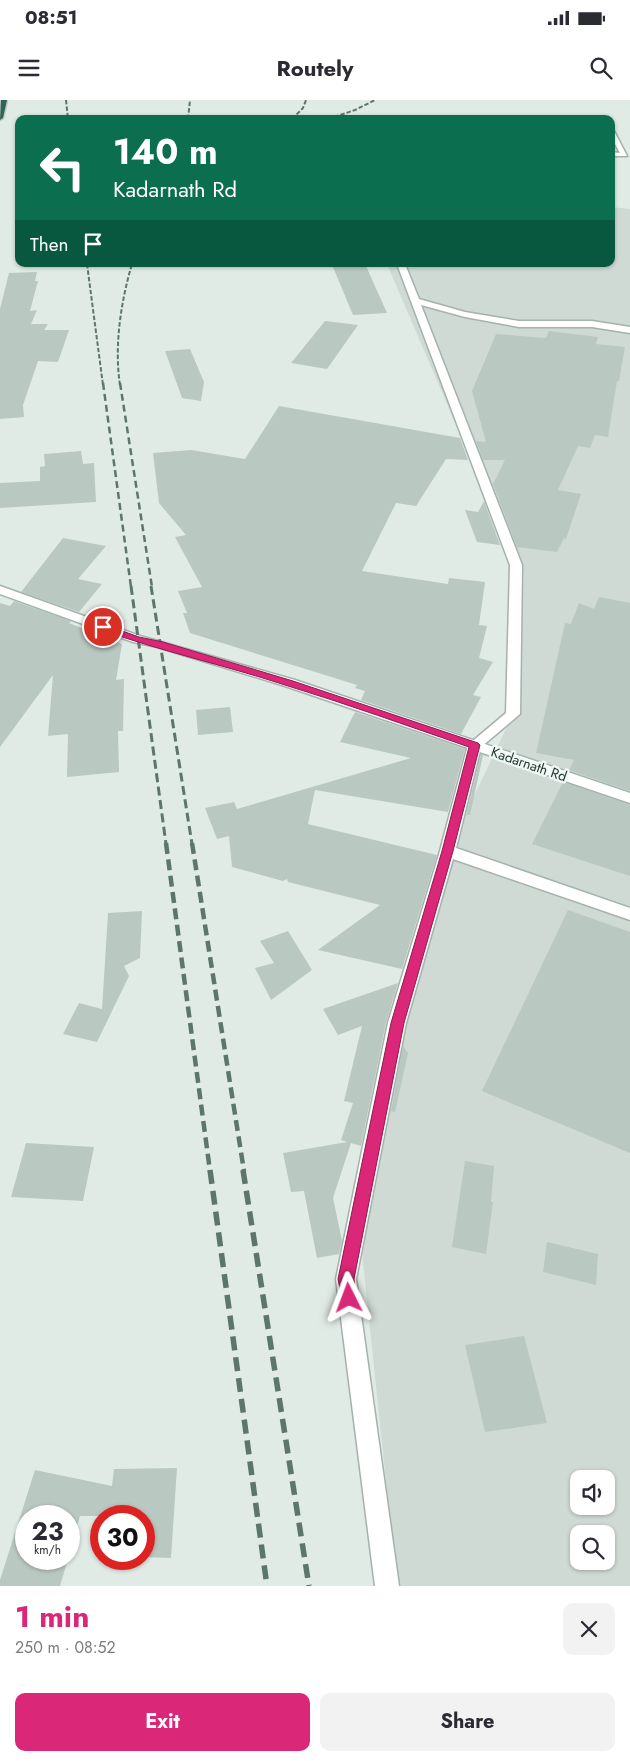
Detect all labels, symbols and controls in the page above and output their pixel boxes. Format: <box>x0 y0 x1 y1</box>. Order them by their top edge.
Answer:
text: 08:51 <box>25 4 78 31</box>
text: Routely <box>277 52 353 84</box>
icon: menu <box>15 54 43 82</box>
icon: search <box>587 54 615 82</box>
text: 140 m <box>113 127 218 177</box>
icon: left <box>30 135 95 200</box>
text: Kadarnath Rd <box>113 173 237 205</box>
icon: arrive <box>79 230 107 258</box>
text: Then <box>30 231 69 258</box>
pin <box>82 606 124 648</box>
icon: arrive <box>89 613 117 641</box>
street label: Kadarnath Rd <box>488 742 570 786</box>
position arrow <box>322 1271 374 1323</box>
map controls <box>570 1470 615 1570</box>
button: sound <box>570 1470 615 1515</box>
speed limit sign: 30 <box>90 1505 155 1570</box>
text: 23 <box>32 1513 63 1549</box>
button: search <box>570 1525 615 1570</box>
text: km/h <box>34 1541 61 1559</box>
text: 1 min <box>15 1595 89 1638</box>
button: close <box>563 1603 615 1655</box>
text: 250 m · 08:52 <box>15 1636 116 1659</box>
button: Exit <box>15 1693 310 1751</box>
button: Share <box>320 1693 615 1751</box>

